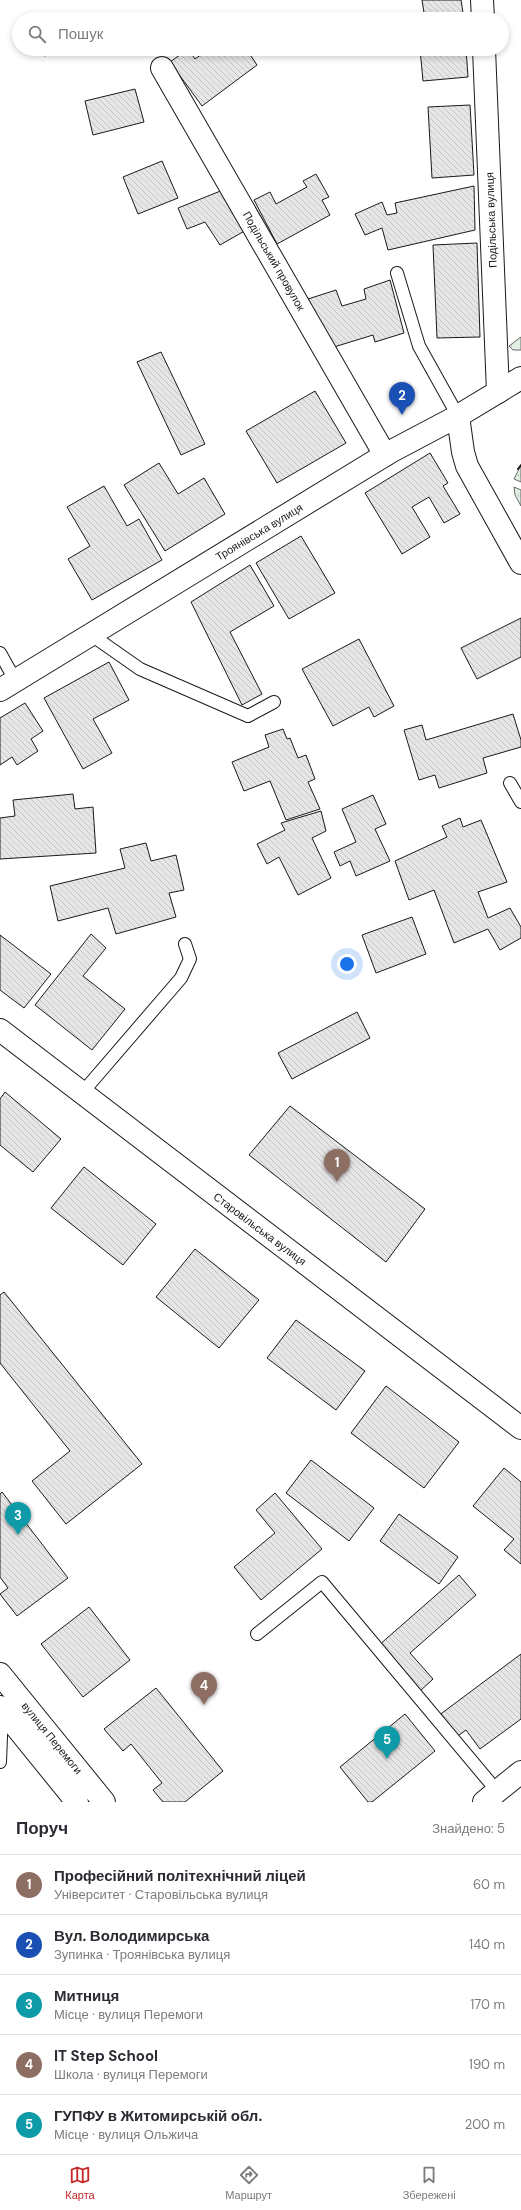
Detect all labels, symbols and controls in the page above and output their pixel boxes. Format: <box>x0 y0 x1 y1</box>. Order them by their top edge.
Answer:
search box <box>12 12 509 56</box>
icon: search <box>26 23 48 45</box>
text: Пошук <box>58 24 103 44</box>
street label: Подільська вулиця <box>482 172 500 268</box>
street label: Подільський провулок <box>240 209 308 313</box>
pin: 2 <box>389 382 415 415</box>
street label: Троянівська вулиця <box>213 500 305 564</box>
your location <box>337 954 357 974</box>
pin: 1 <box>324 1149 350 1182</box>
street label: Старовільська вулиця <box>211 1190 309 1269</box>
pin: 3 <box>5 1502 31 1535</box>
pin: 4 <box>191 1672 217 1705</box>
street label: вулиця Перемоги <box>19 1699 85 1777</box>
pin: 5 <box>374 1726 400 1759</box>
text: Поруч <box>16 1817 68 1839</box>
text: Знайдено: 5 <box>432 1820 505 1837</box>
text: Професійний політехнічний ліцей <box>54 1866 306 1886</box>
text: 1 <box>27 1876 31 1893</box>
text: 60 m <box>473 1876 505 1893</box>
text: Університет · Старовільська вулиця <box>54 1886 268 1903</box>
text: Вул. Володимирська <box>54 1926 209 1946</box>
text: 2 <box>25 1936 33 1953</box>
text: 140 m <box>469 1936 505 1953</box>
text: Зупинка · Троянівська вулиця <box>54 1946 230 1963</box>
text: Митниця <box>54 1986 119 2006</box>
text: 3 <box>25 1996 33 2013</box>
text: 170 m <box>470 1996 505 2013</box>
text: Місце · вулиця Перемоги <box>54 2006 203 2023</box>
text: IT Step School <box>54 2046 158 2066</box>
text: 4 <box>25 2056 33 2073</box>
text: 190 m <box>469 2056 505 2073</box>
text: Школа · вулиця Перемоги <box>54 2066 208 2083</box>
text: ГУПФУ в Житомирській обл. <box>54 2106 262 2126</box>
text: 5 <box>25 2116 33 2133</box>
text: 200 m <box>465 2116 505 2133</box>
text: Місце · вулиця Ольжича <box>54 2126 198 2143</box>
tab: Карта <box>65 2164 95 2202</box>
tab: Маршрут <box>225 2164 272 2202</box>
tab: Збережені <box>403 2164 456 2202</box>

